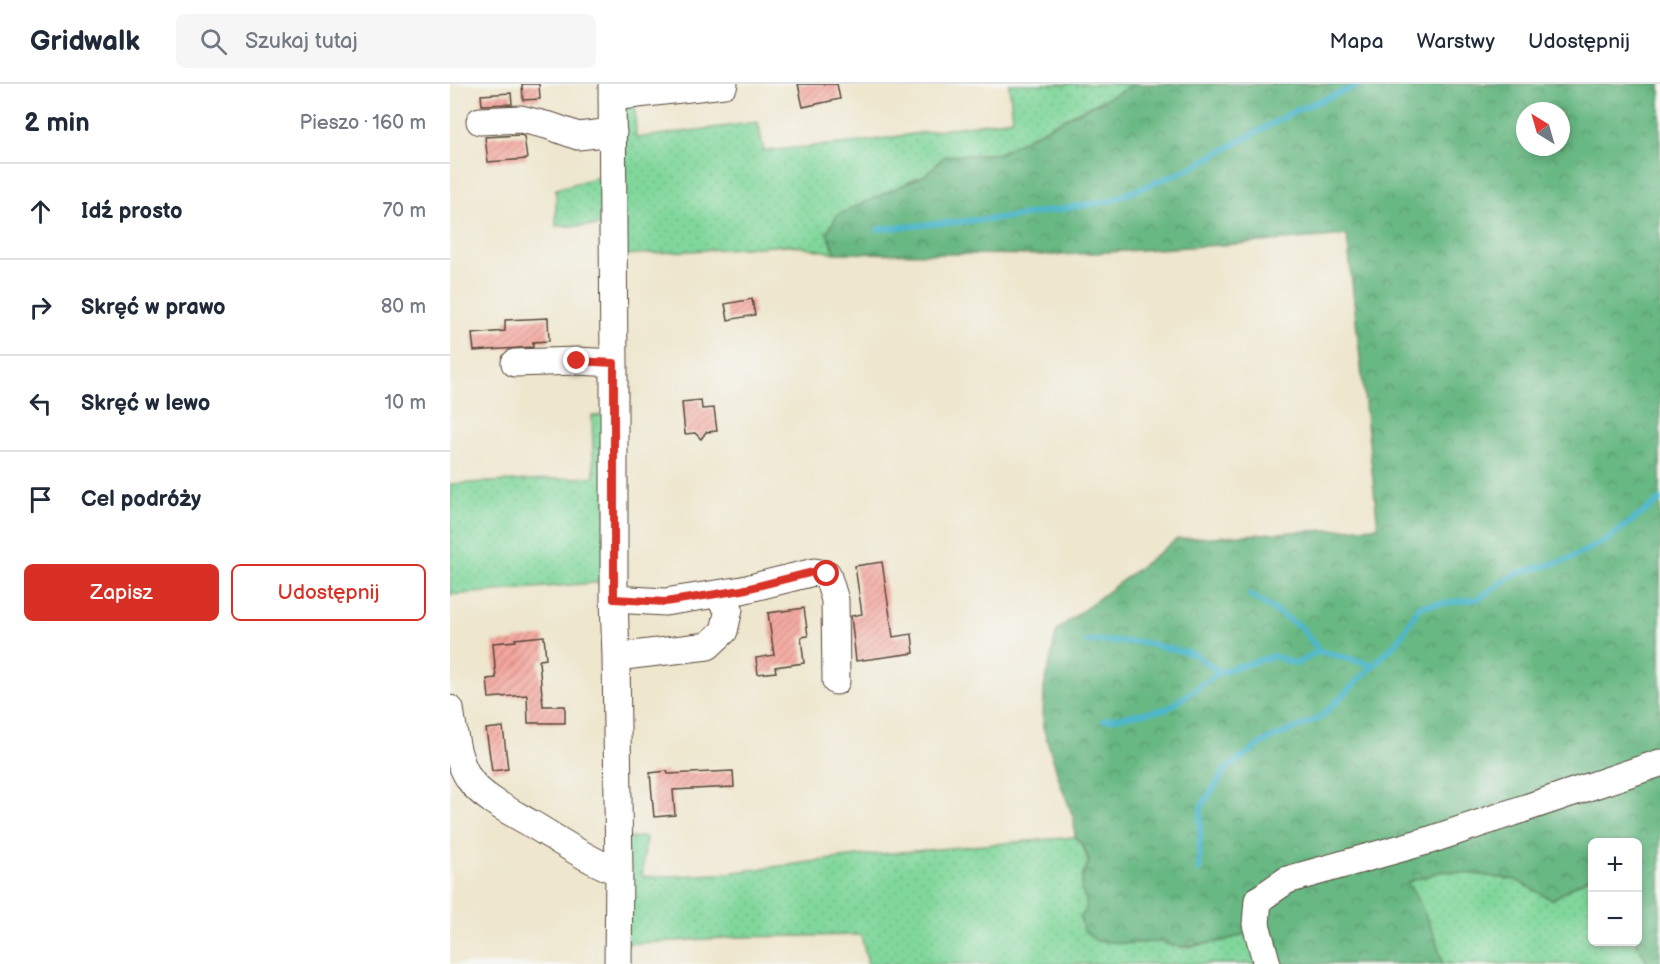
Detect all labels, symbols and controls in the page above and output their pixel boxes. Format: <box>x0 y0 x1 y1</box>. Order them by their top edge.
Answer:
search box <box>176 14 596 68</box>
text: Gridwalk <box>30 25 140 58</box>
icon: search <box>197 25 230 58</box>
text: Szukaj tutaj <box>245 28 358 55</box>
text: Mapa <box>1330 29 1384 54</box>
text: Warstwy <box>1417 29 1495 54</box>
text: Udostępnij <box>1528 29 1630 54</box>
north arrow <box>1516 102 1570 156</box>
text: 2 min <box>24 108 90 139</box>
text: Pieszo · 160 m <box>300 111 426 135</box>
icon: ahead <box>24 195 57 228</box>
text: Idź prosto <box>81 198 183 225</box>
text: 70 m <box>382 199 426 223</box>
icon: right <box>24 291 57 324</box>
text: Skręć w prawo <box>81 294 226 321</box>
text: 80 m <box>381 295 426 319</box>
route end <box>563 347 589 373</box>
icon: left <box>24 387 57 420</box>
text: Skręć w lewo <box>81 390 210 417</box>
text: 10 m <box>385 391 426 415</box>
icon: arrive <box>24 483 57 516</box>
text: Cel podróży <box>81 486 201 513</box>
route start <box>813 560 839 586</box>
button: Zapisz <box>24 564 219 621</box>
button: Udostępnij <box>231 564 426 621</box>
map controls <box>1588 838 1642 946</box>
button: + <box>1588 838 1642 892</box>
button: − <box>1588 892 1642 946</box>

